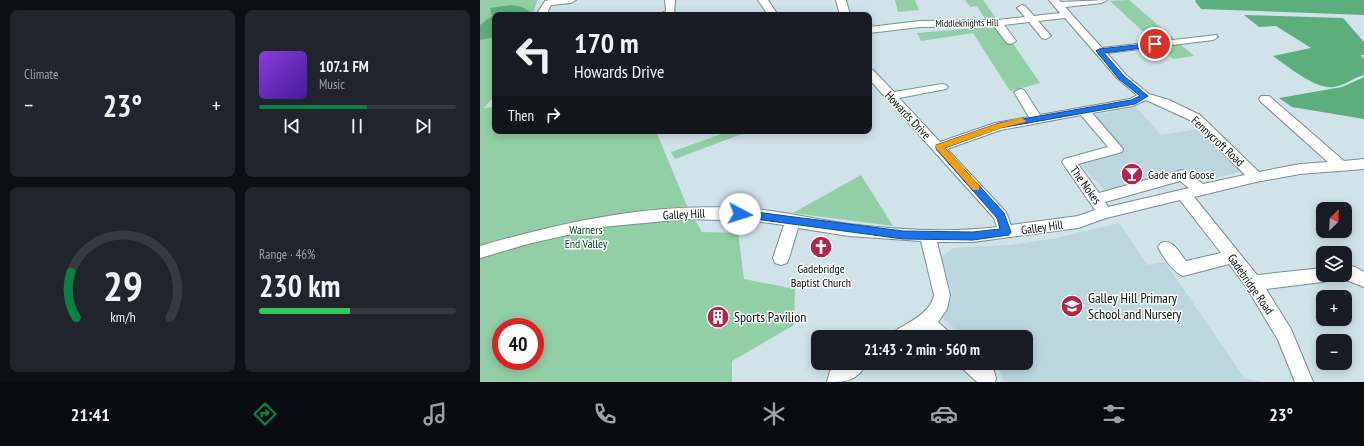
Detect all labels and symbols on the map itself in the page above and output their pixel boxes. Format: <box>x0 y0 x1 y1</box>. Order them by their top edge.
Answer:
street label: Middleknights Hill <box>935 16 999 30</box>
pin <box>1138 27 1172 61</box>
street label: Howards Drive <box>882 88 934 142</box>
street label: Fennycroft Road <box>1188 113 1248 169</box>
bar icon: Gade and Goose <box>1119 161 1145 187</box>
street label: The Nokes <box>1067 163 1105 207</box>
place label: Gade and Goose <box>1148 167 1215 182</box>
position arrow <box>719 193 761 235</box>
north arrow <box>1316 202 1352 238</box>
street label: Galley Hill <box>662 205 706 223</box>
street label: Galley Hill <box>1020 217 1064 237</box>
park label: Warners End Valley <box>565 222 608 251</box>
church icon: Gadebridge Baptist Church <box>808 234 834 260</box>
street label: Gadebridge Road <box>1225 251 1277 317</box>
place label: Gadebridge Baptist Church <box>791 261 851 290</box>
place label: Galley Hill Primary School and Nursery <box>1088 289 1182 323</box>
school or university icon: Galley Hill Primary School and Nursery <box>1059 293 1085 319</box>
building icon: Sports Pavilion <box>705 304 731 330</box>
place label: Sports Pavilion <box>734 308 806 326</box>
speed limit sign: 40 <box>492 318 544 370</box>

